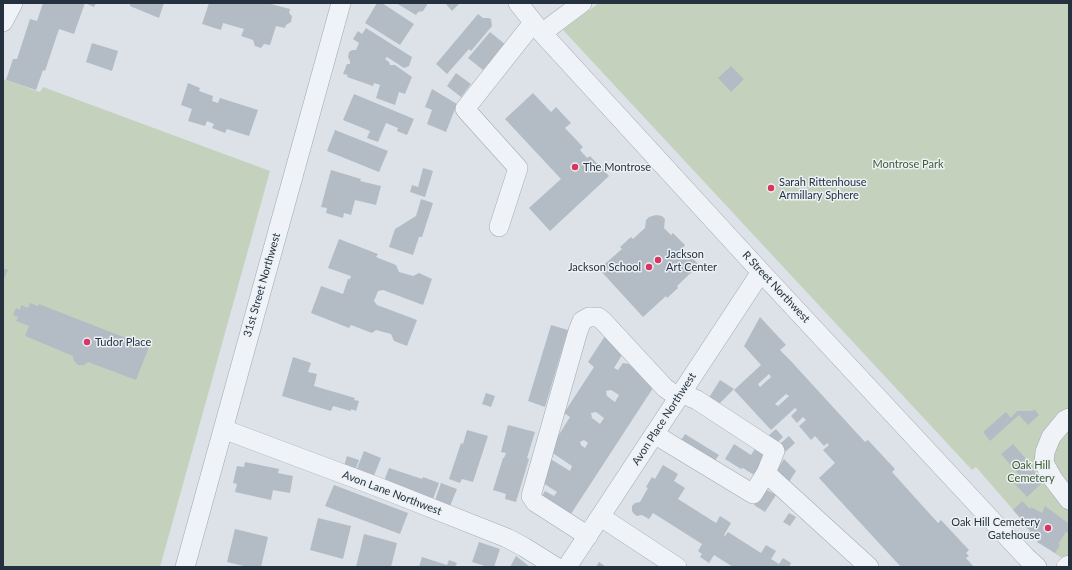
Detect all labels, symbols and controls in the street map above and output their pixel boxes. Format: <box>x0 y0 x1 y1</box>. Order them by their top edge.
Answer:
park label: Montrose Park <box>872 157 944 171</box>
place label: The Montrose <box>583 160 651 174</box>
marker: The Montrose <box>570 162 580 172</box>
place label: Sarah Rittenhouse Armillary Sphere <box>779 175 867 201</box>
marker: Sarah Rittenhouse Armillary Sphere <box>766 183 776 193</box>
street label: 31st Street Northwest <box>241 231 283 339</box>
place label: Jackson Art Center <box>666 247 717 273</box>
street label: R Street Northwest <box>739 248 813 326</box>
marker: Jackson Art Center <box>653 255 663 265</box>
place label: Jackson School <box>568 260 641 274</box>
marker: Jackson School <box>644 262 654 272</box>
place label: Tudor Place <box>95 335 151 349</box>
marker: Tudor Place <box>82 337 92 347</box>
street label: Avon Place Northwest <box>629 370 699 468</box>
park label: Oak Hill Cemetery <box>1007 458 1055 484</box>
street label: Avon Lane Northwest <box>341 468 443 518</box>
place label: Oak Hill Cemetery Gatehouse <box>951 515 1040 541</box>
marker: Oak Hill Cemetery Gatehouse <box>1043 523 1053 533</box>

